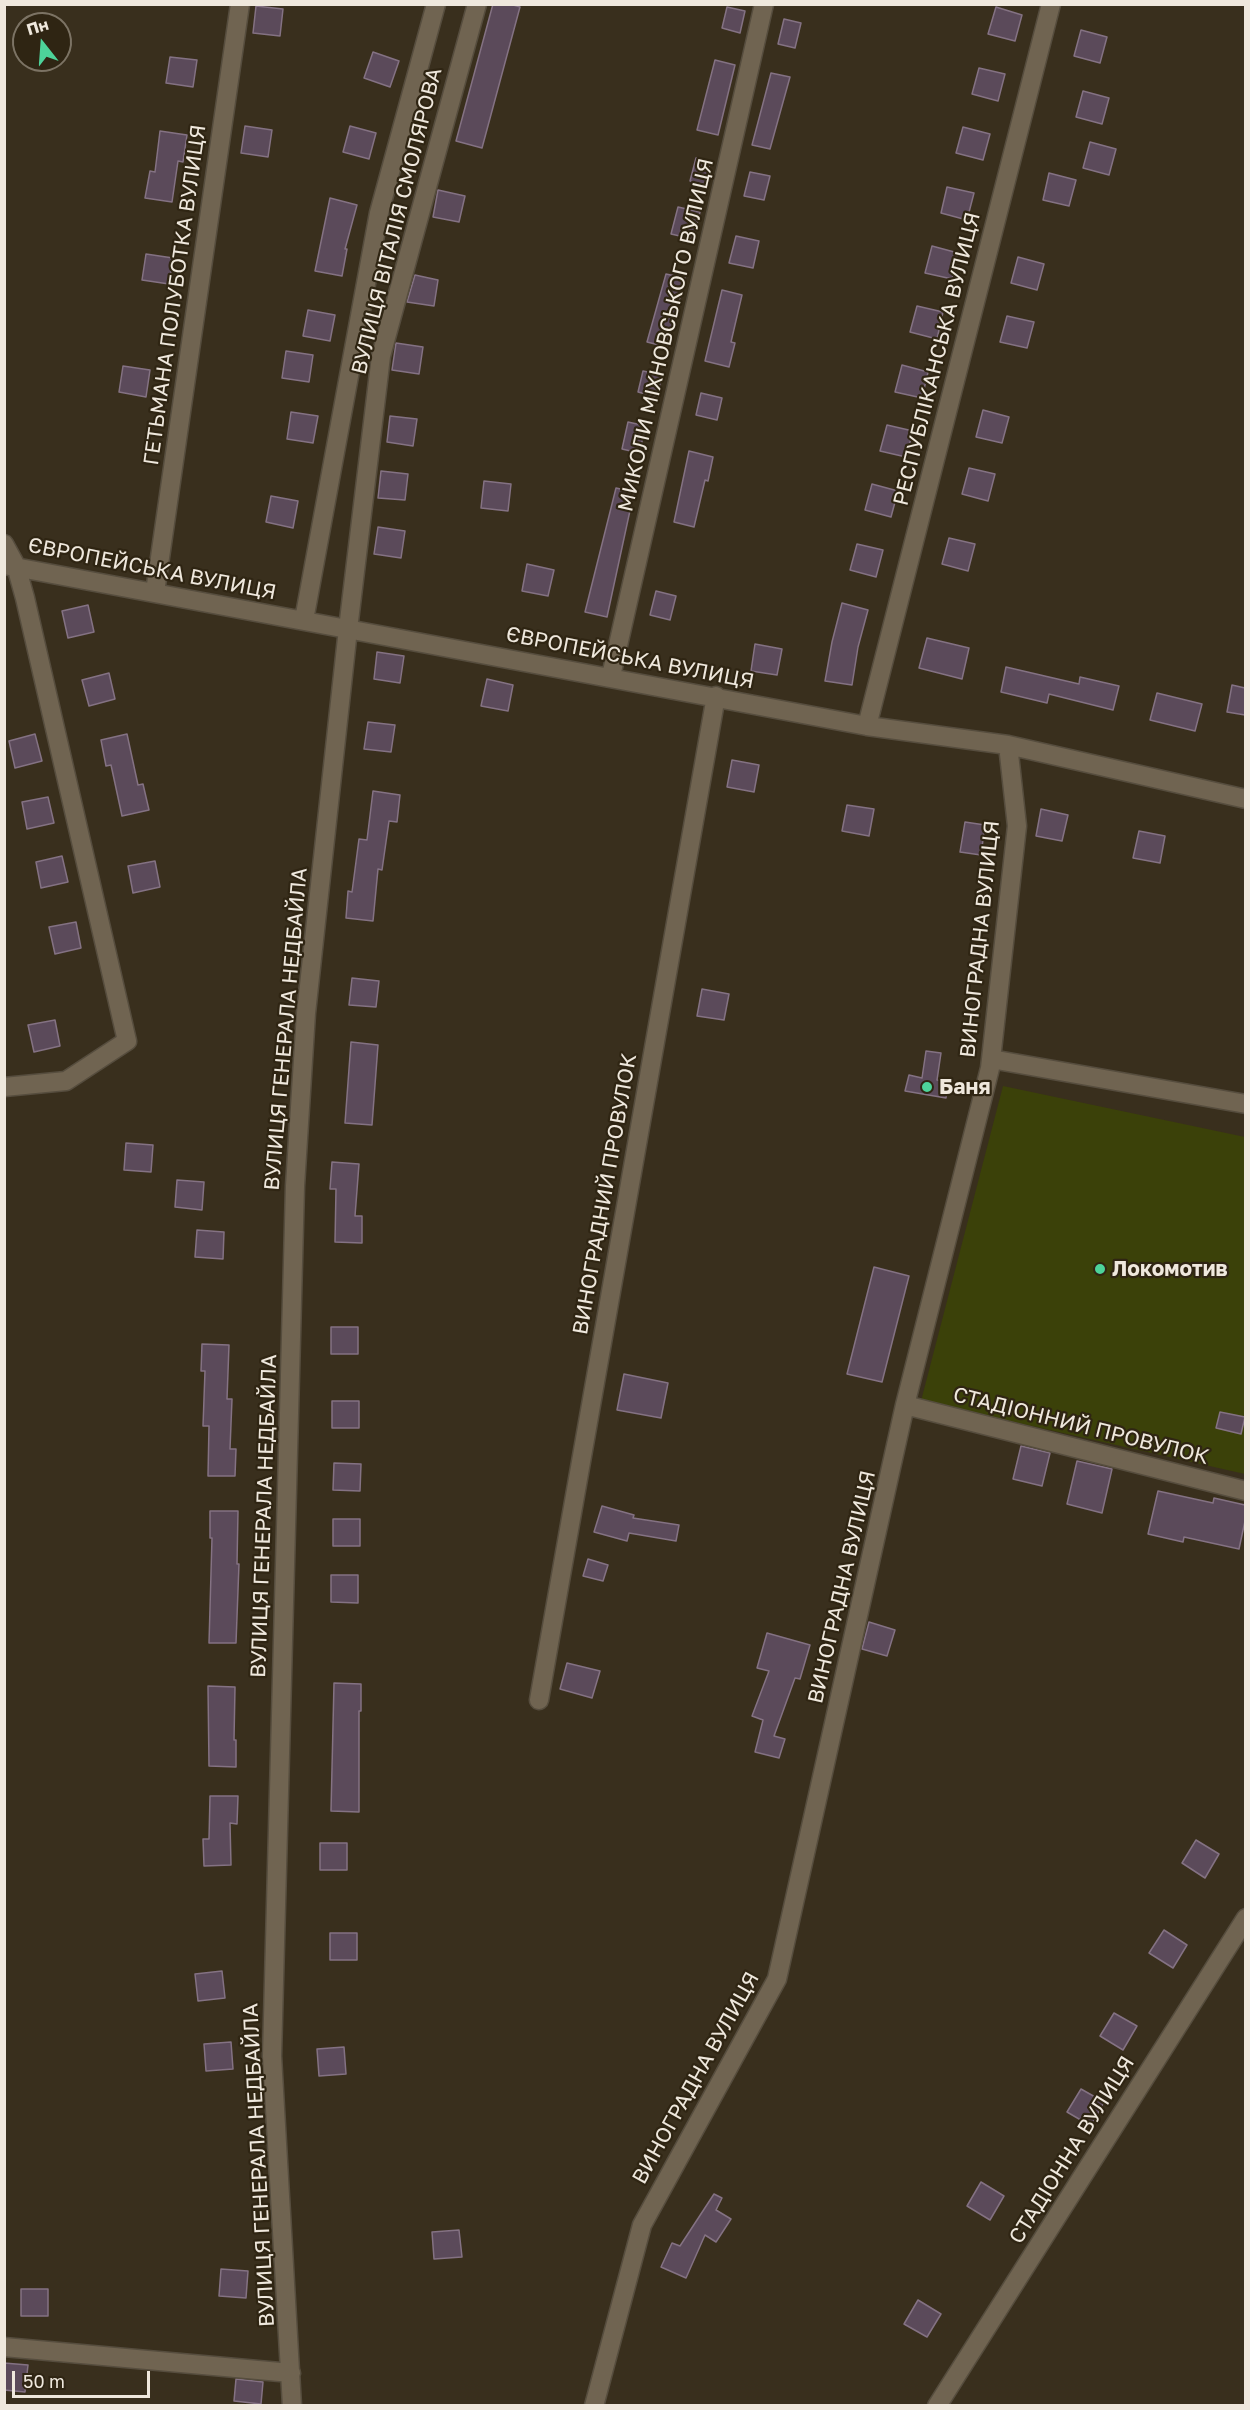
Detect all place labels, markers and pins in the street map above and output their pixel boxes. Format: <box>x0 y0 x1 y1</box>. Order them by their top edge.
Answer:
place label: Баня <box>939 1074 991 1100</box>
marker: Баня <box>920 1080 934 1094</box>
place label: Локомотив <box>1112 1256 1228 1282</box>
marker: Локомотив <box>1093 1262 1107 1276</box>

